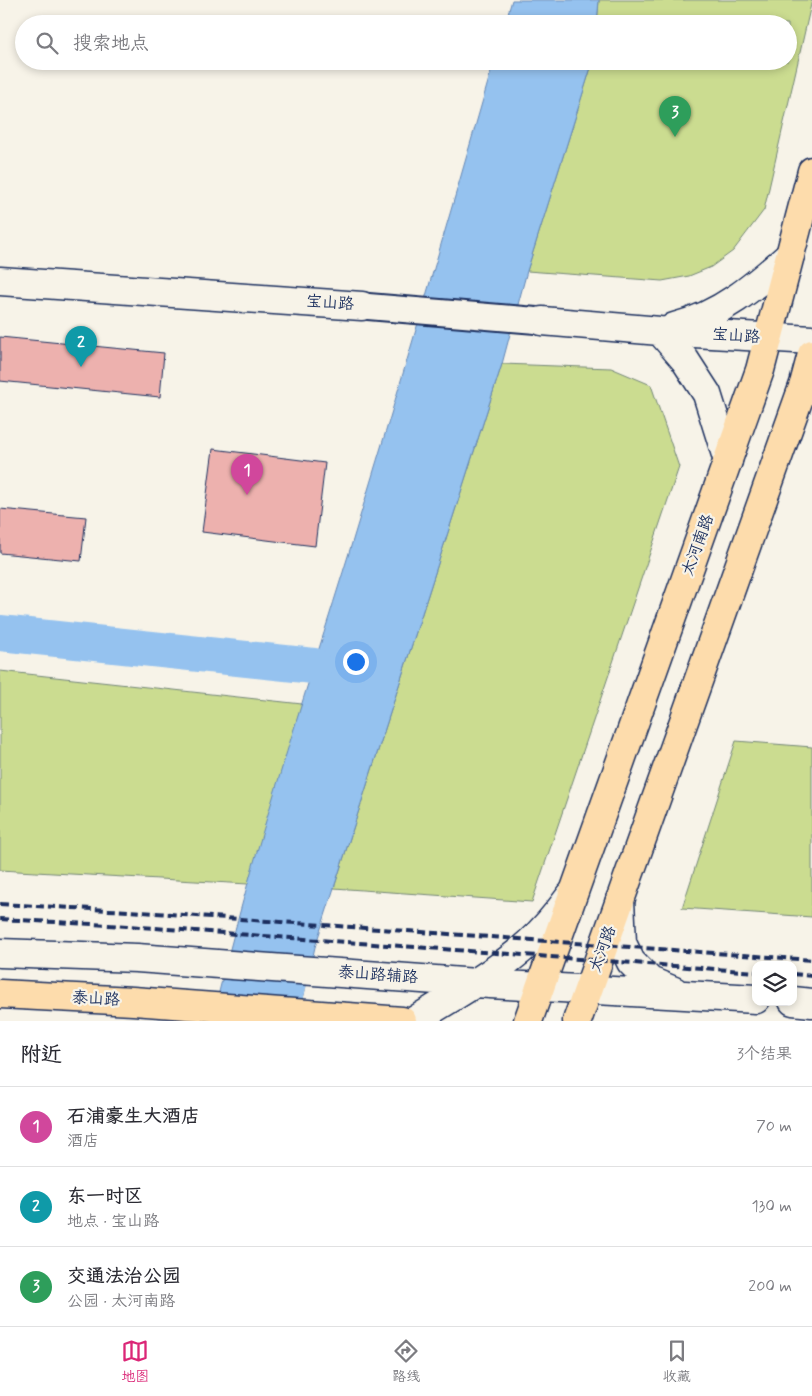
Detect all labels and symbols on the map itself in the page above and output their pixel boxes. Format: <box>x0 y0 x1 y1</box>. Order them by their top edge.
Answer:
pin: 3 <box>659 96 691 137</box>
street label: 宝山路 <box>305 291 355 315</box>
street label: 宝山路 <box>711 324 761 348</box>
pin: 2 <box>65 326 97 367</box>
pin: 1 <box>231 454 263 495</box>
street label: 太河南路 <box>677 511 719 579</box>
your location <box>343 649 369 675</box>
street label: 太河路 <box>585 923 621 975</box>
street label: 泰山路辅路 <box>337 962 419 988</box>
street label: 泰山路 <box>71 987 121 1011</box>

